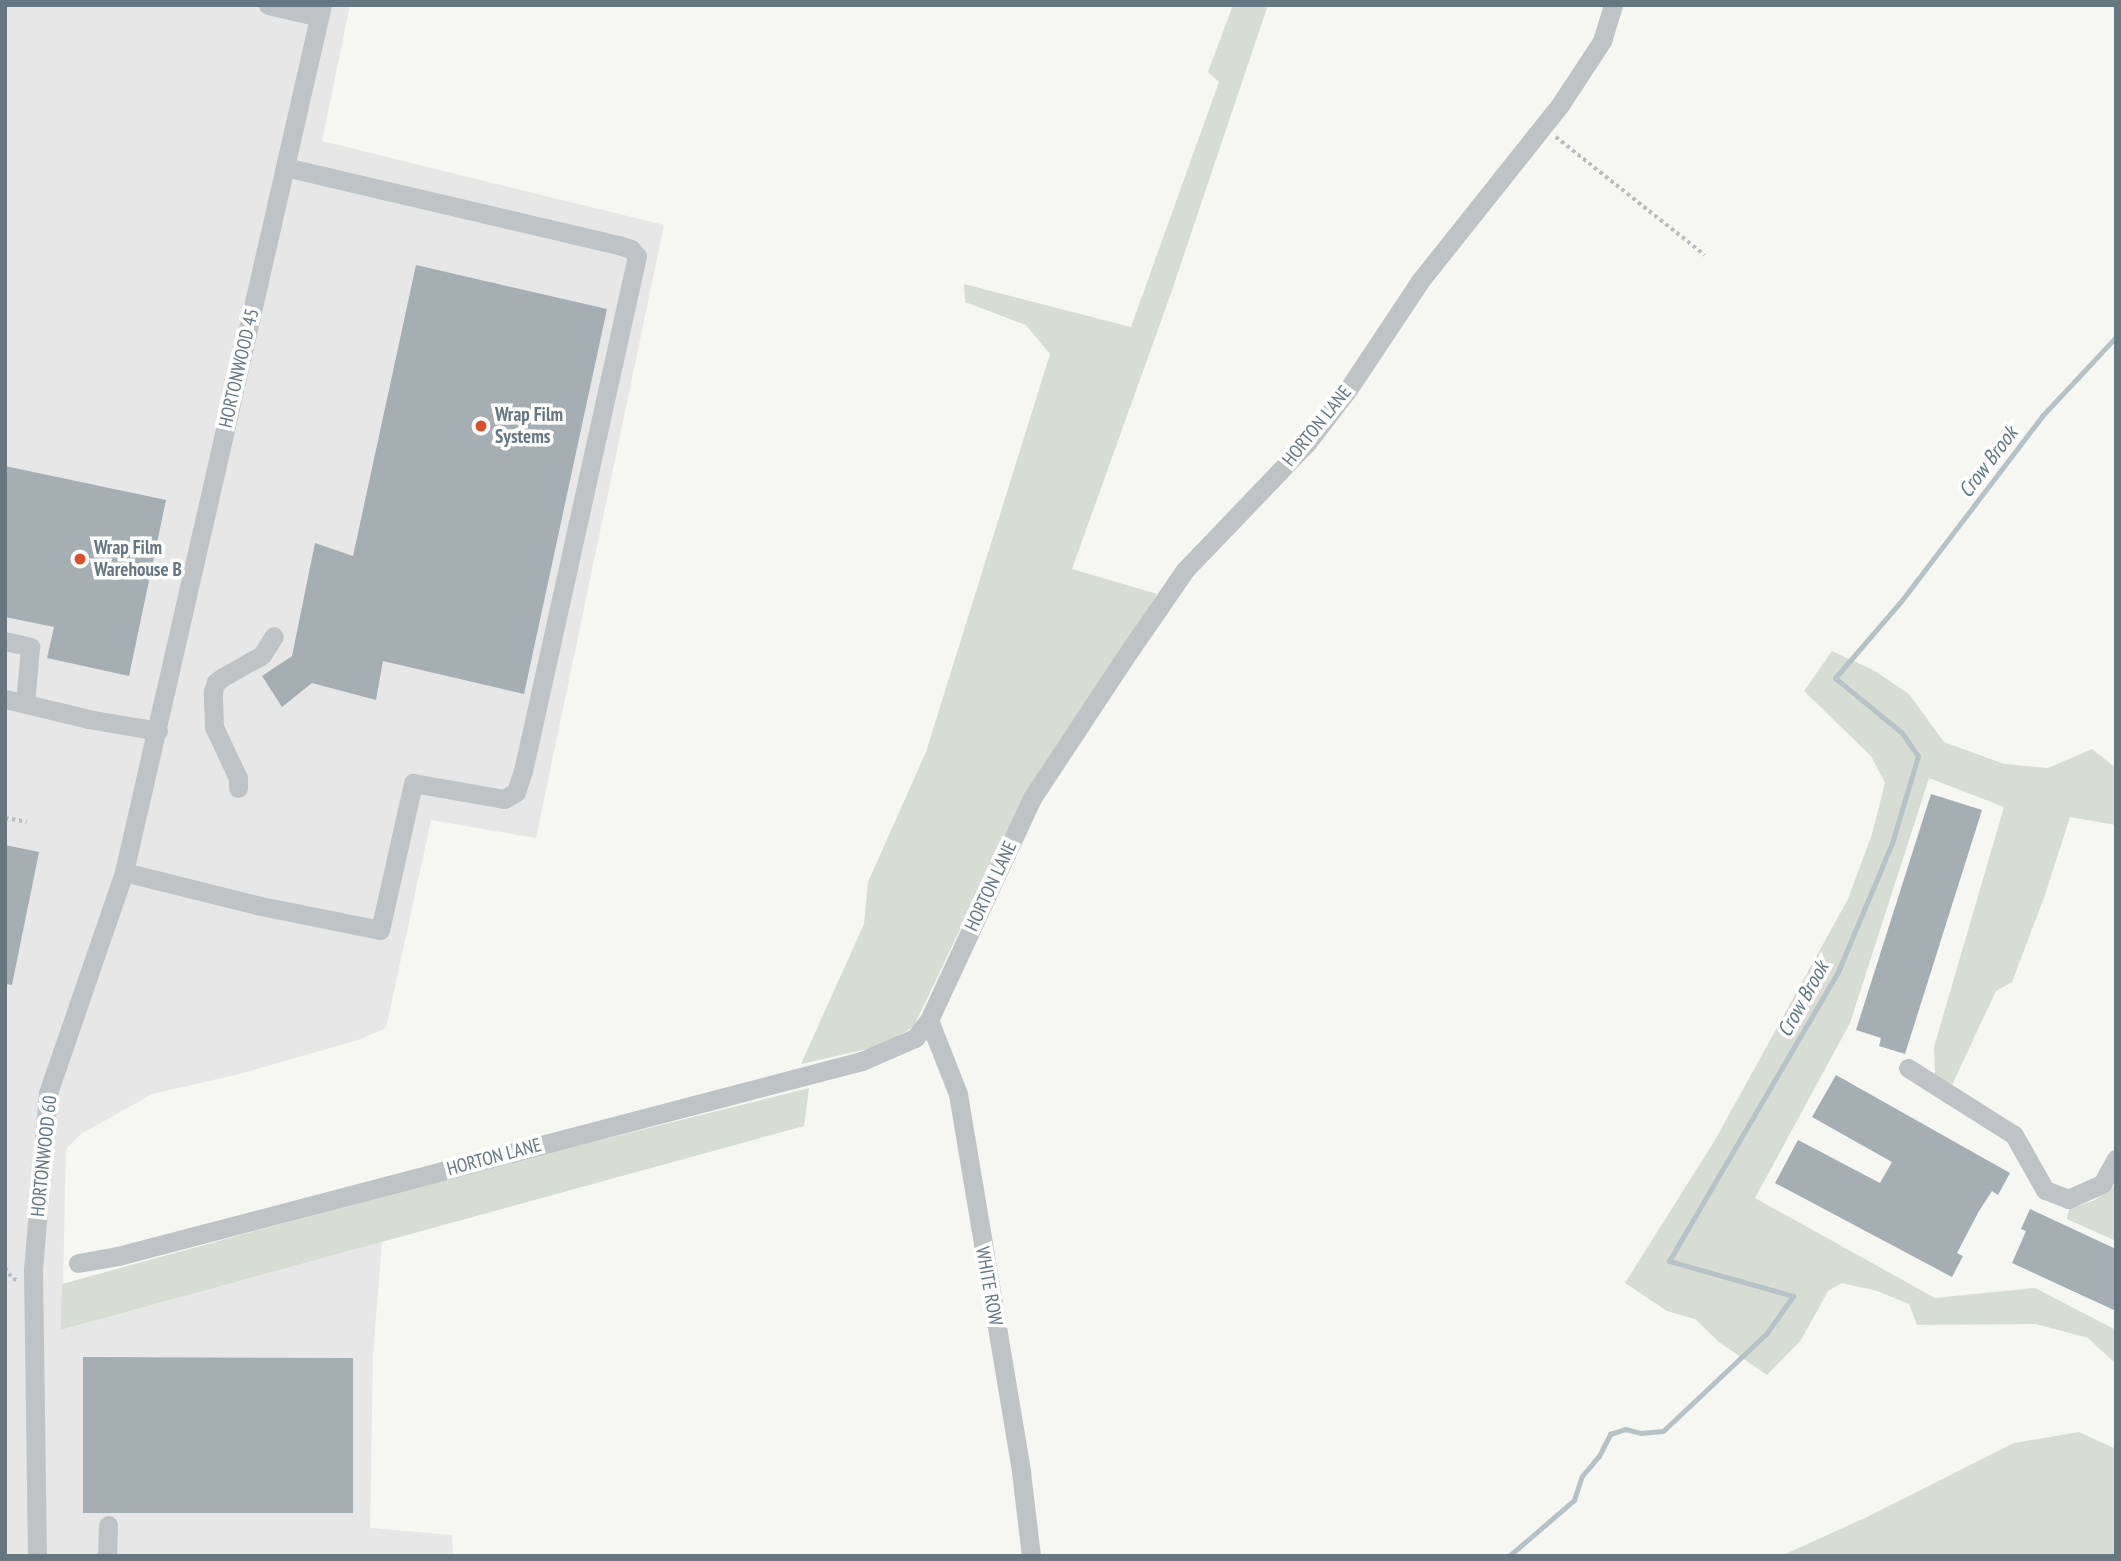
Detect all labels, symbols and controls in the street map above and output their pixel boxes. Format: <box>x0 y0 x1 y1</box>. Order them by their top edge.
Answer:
street label: HORTONWOOD 45 <box>214 306 264 430</box>
street label: HORTON LANE <box>1278 381 1356 471</box>
place label: Wrap Film Systems <box>495 404 563 448</box>
marker: Wrap Film Systems <box>473 418 489 434</box>
water label: Crow Brook <box>1953 421 2023 503</box>
place label: Wrap Film Warehouse B <box>94 537 182 581</box>
marker: Wrap Film Warehouse B <box>72 551 88 567</box>
street label: HORTON LANE <box>960 837 1022 935</box>
water label: Crow Brook <box>1772 957 1834 1041</box>
street label: HORTONWOOD 60 <box>26 1094 62 1218</box>
street label: HORTON LANE <box>444 1133 544 1181</box>
street label: WHITE ROW <box>971 1245 1007 1327</box>

